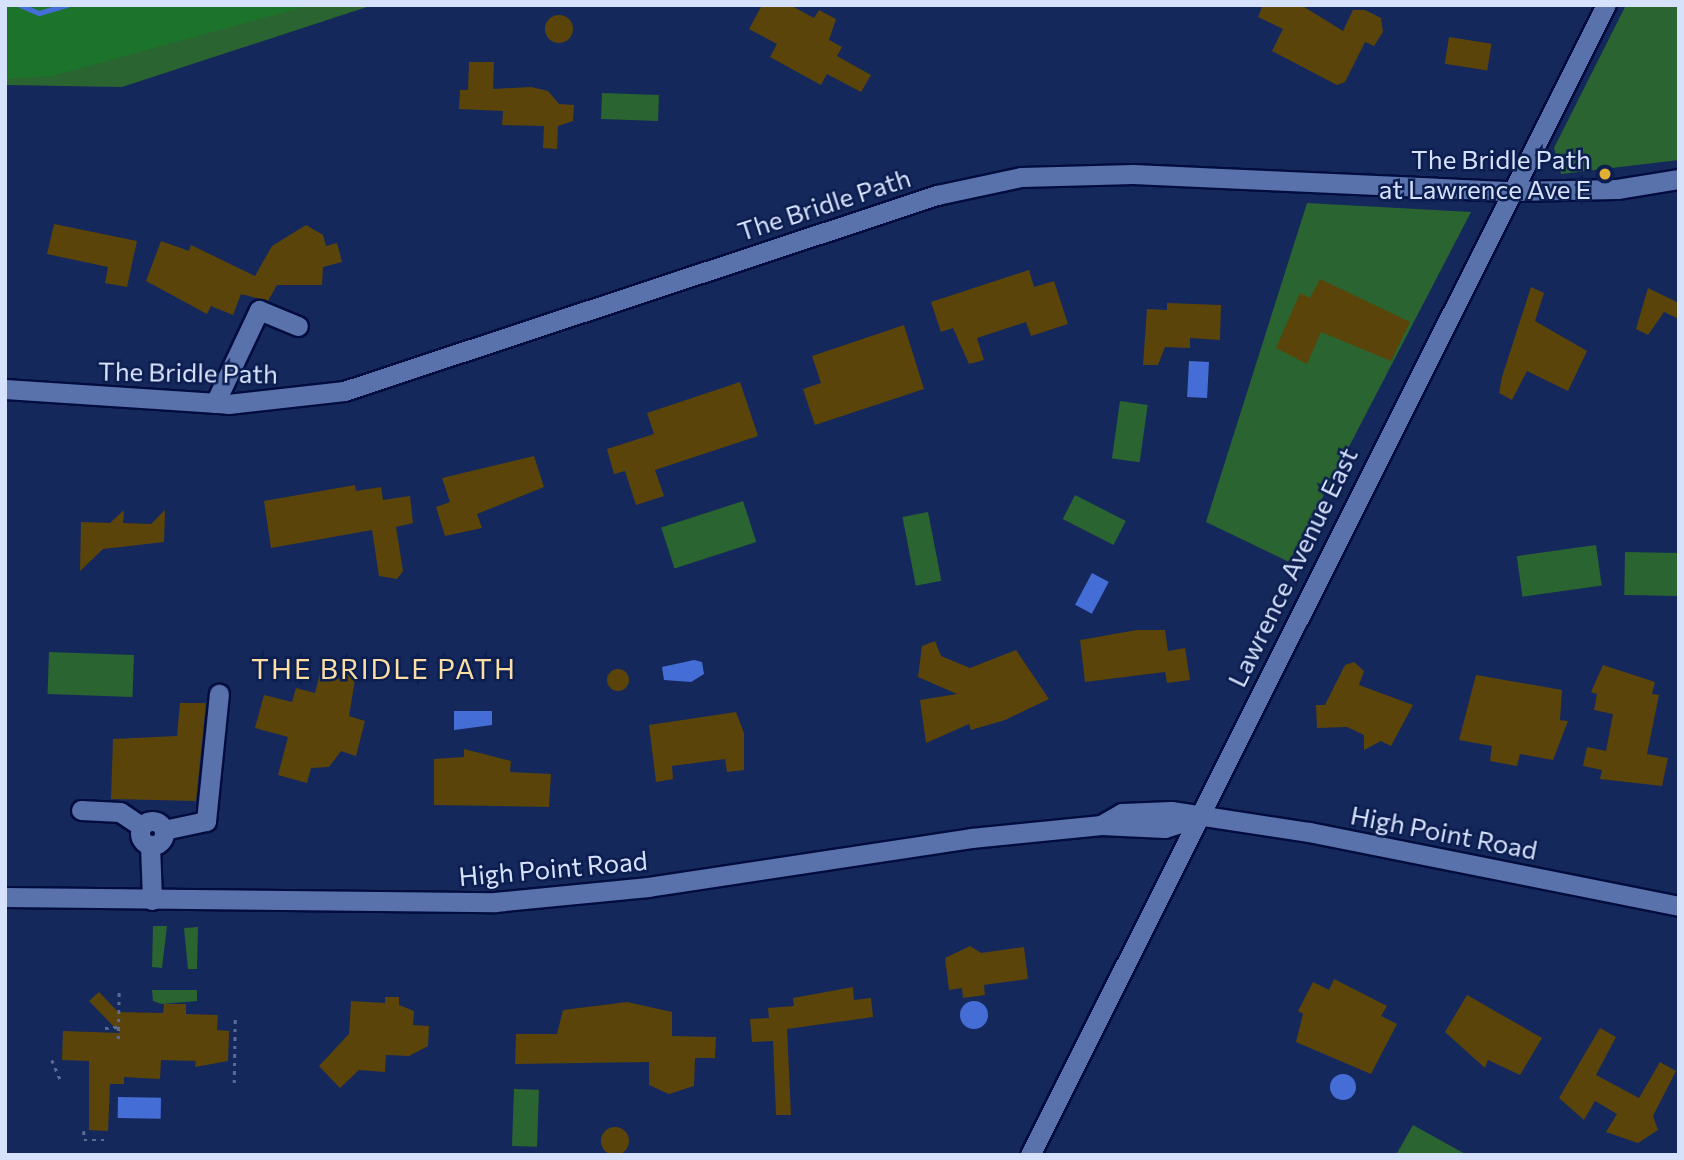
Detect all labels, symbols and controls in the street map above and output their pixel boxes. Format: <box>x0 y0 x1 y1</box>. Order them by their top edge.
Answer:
place label: The Bridle Path at Lawrence Ave E <box>1379 143 1591 204</box>
street label: The Bridle Path <box>734 161 914 247</box>
marker: The Bridle Path at Lawrence Ave E <box>1597 166 1613 182</box>
street label: The Bridle Path <box>98 355 278 389</box>
street label: Lawrence Avenue East <box>1221 442 1363 692</box>
district label: THE BRIDLE PATH <box>253 651 515 685</box>
street label: High Point Road <box>1348 799 1540 865</box>
street label: High Point Road <box>457 844 649 892</box>

